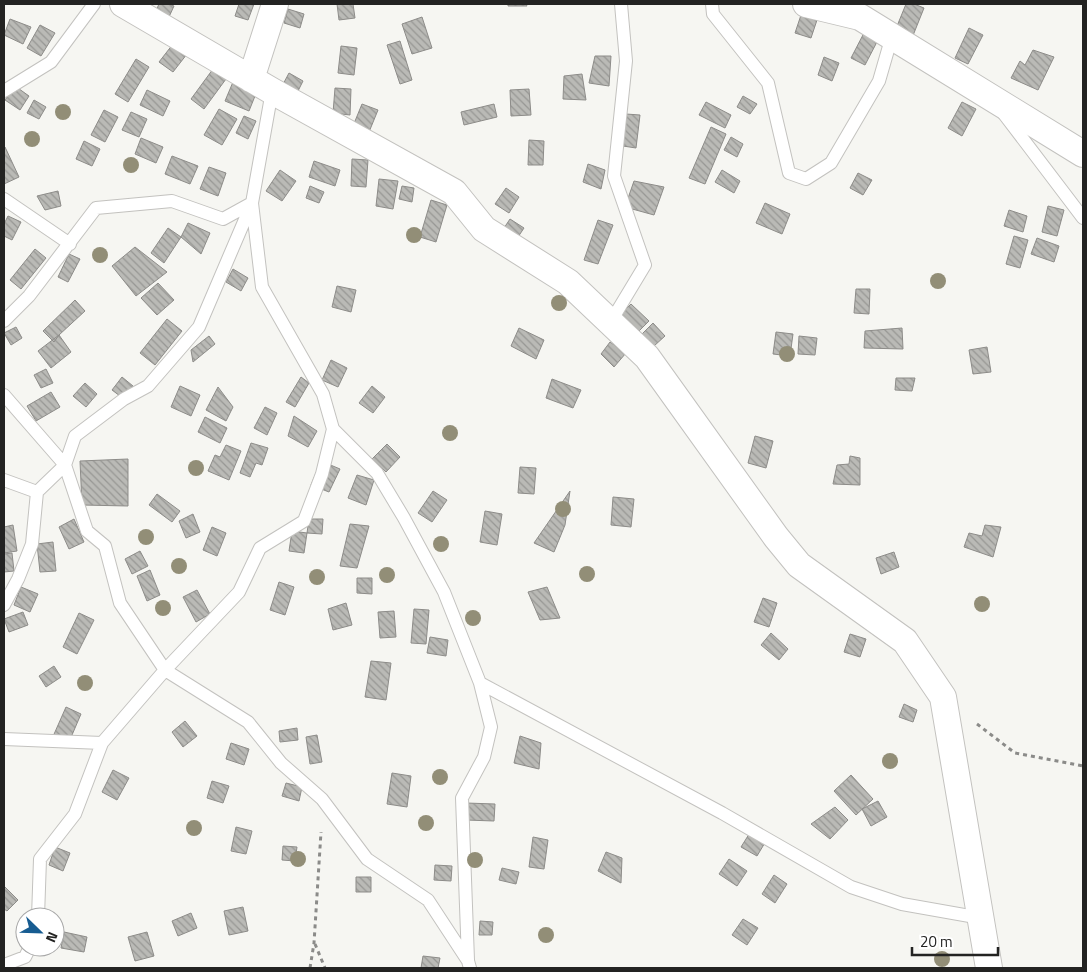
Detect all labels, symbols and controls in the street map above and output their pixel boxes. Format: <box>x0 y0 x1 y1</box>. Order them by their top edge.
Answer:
north arrow <box>15 907 65 957</box>
scale bar <box>912 924 998 956</box>
text: N <box>41 929 64 946</box>
text: 20 m <box>920 930 953 953</box>

